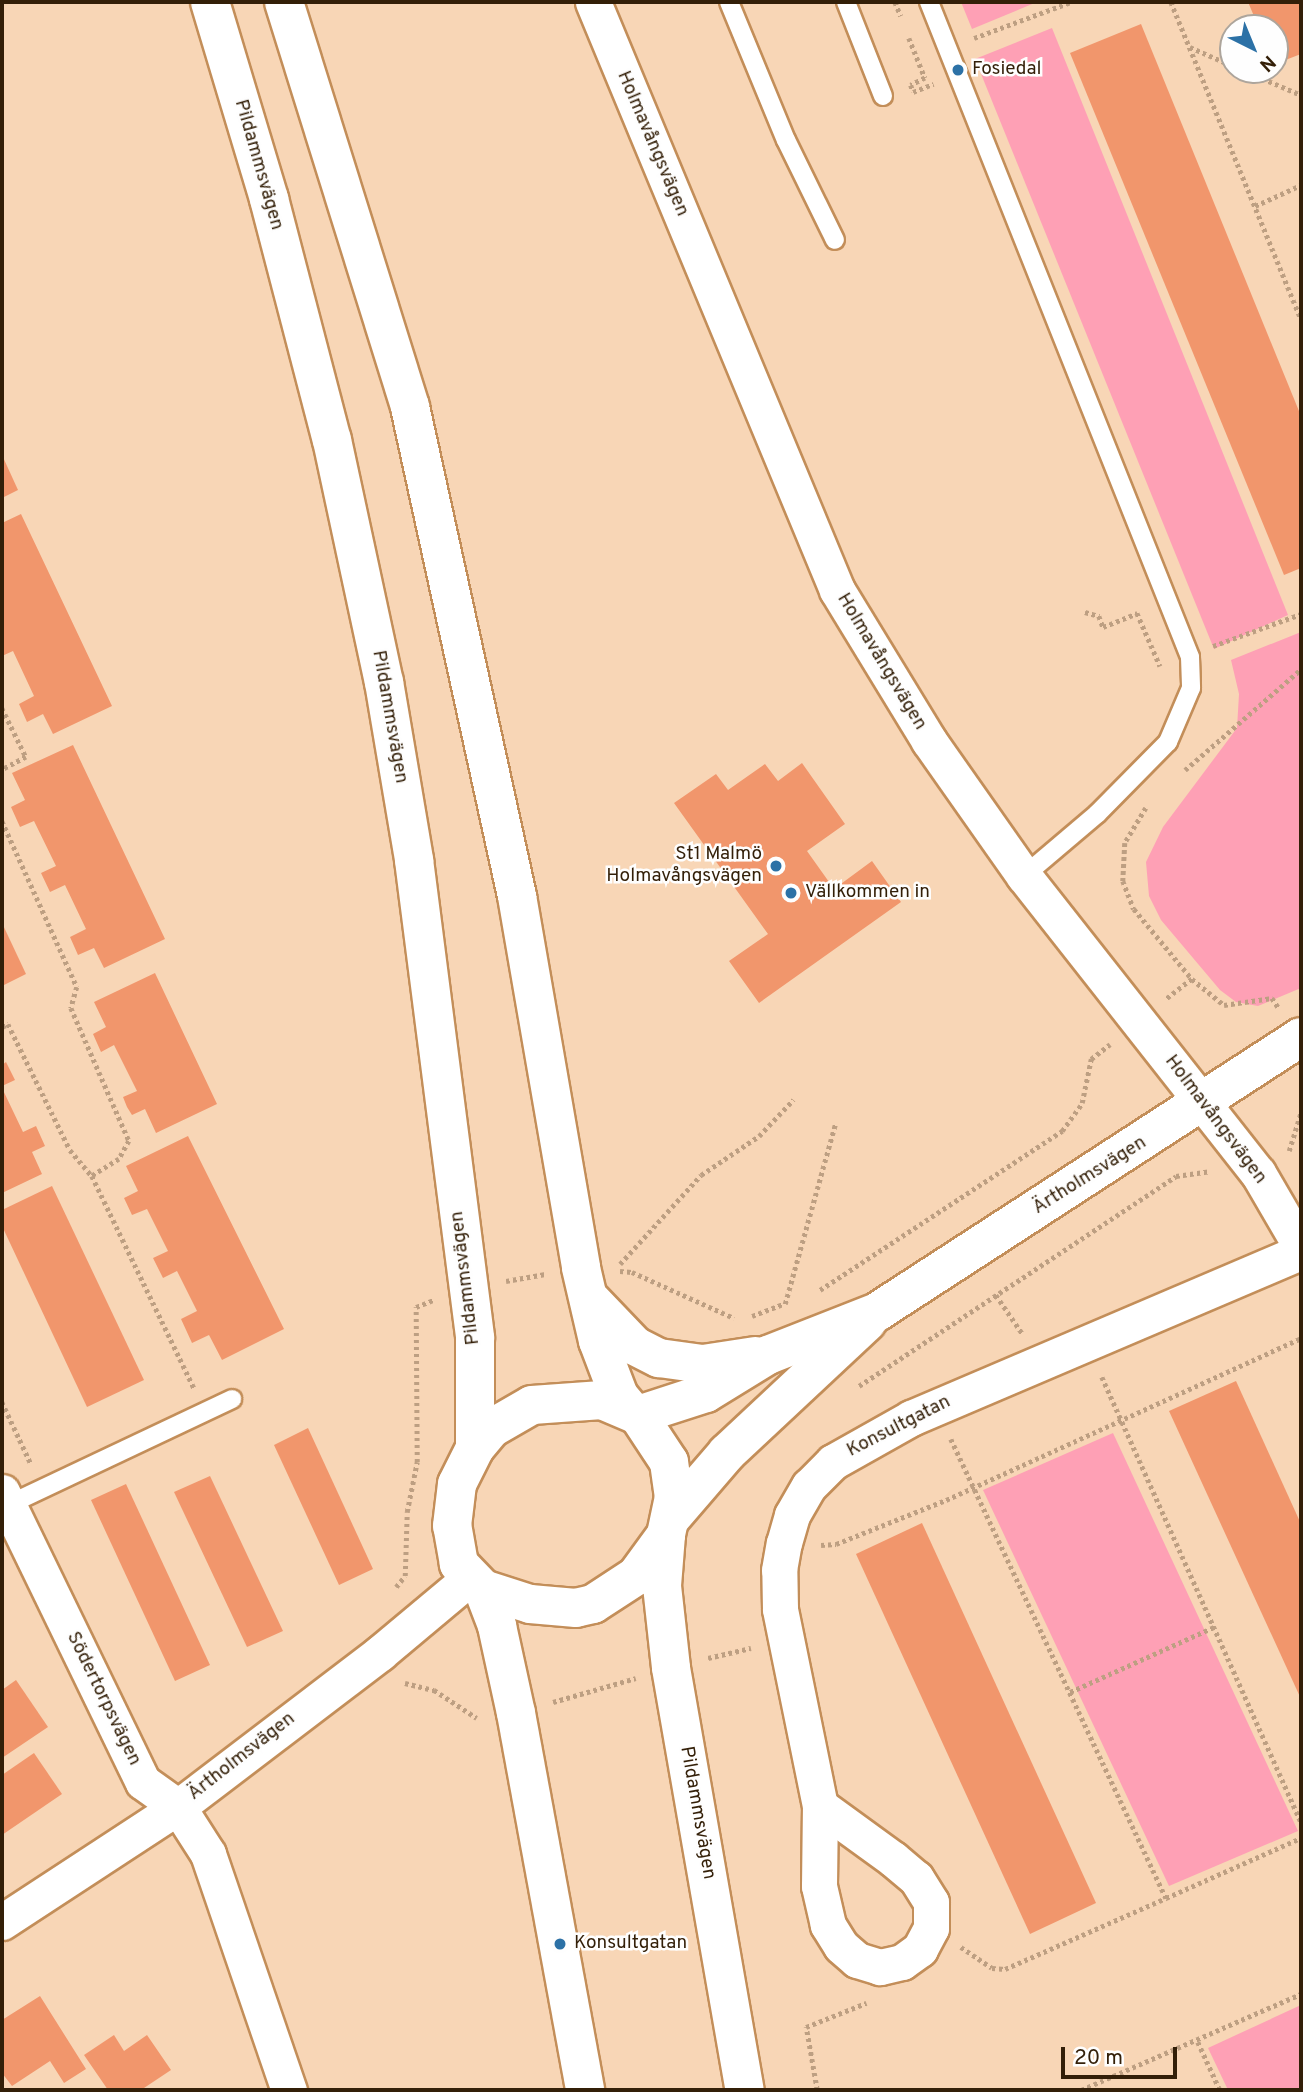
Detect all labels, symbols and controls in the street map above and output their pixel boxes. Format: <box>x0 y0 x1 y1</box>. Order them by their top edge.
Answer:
north arrow <box>1219 14 1289 84</box>
text: N <box>1254 49 1280 76</box>
place label: Fosiedal <box>972 59 1042 81</box>
marker: Fosiedal <box>950 62 966 78</box>
street label: Holmavångsvägen <box>611 68 693 220</box>
street label: Pildammsvägen <box>228 97 288 233</box>
street label: Holmavångsvägen <box>831 589 931 735</box>
street label: Pildammsvägen <box>366 649 412 785</box>
place label: St1 Malmö Holmavångsvägen <box>606 844 762 888</box>
marker: St1 Malmö Holmavångsvägen <box>768 858 784 874</box>
place label: Vällkommen in <box>805 882 930 904</box>
marker: Vällkommen in <box>783 885 799 901</box>
street label: Holmavångsvägen <box>1159 1051 1271 1189</box>
street label: Ärtholmsvägen <box>1029 1132 1151 1220</box>
street label: Pildammsvägen <box>446 1210 486 1346</box>
street label: Konsultgatan <box>843 1391 955 1463</box>
street label: Södertorpsvägen <box>61 1628 145 1770</box>
street label: Ärtholmsvägen <box>184 1708 300 1806</box>
street label: Pildammsvägen <box>674 1745 720 1881</box>
place label: Konsultgatan <box>574 1933 687 1955</box>
marker: Konsultgatan <box>552 1936 568 1952</box>
scale bar <box>1065 2032 1180 2076</box>
text: 20 m <box>1074 2045 1123 2072</box>

